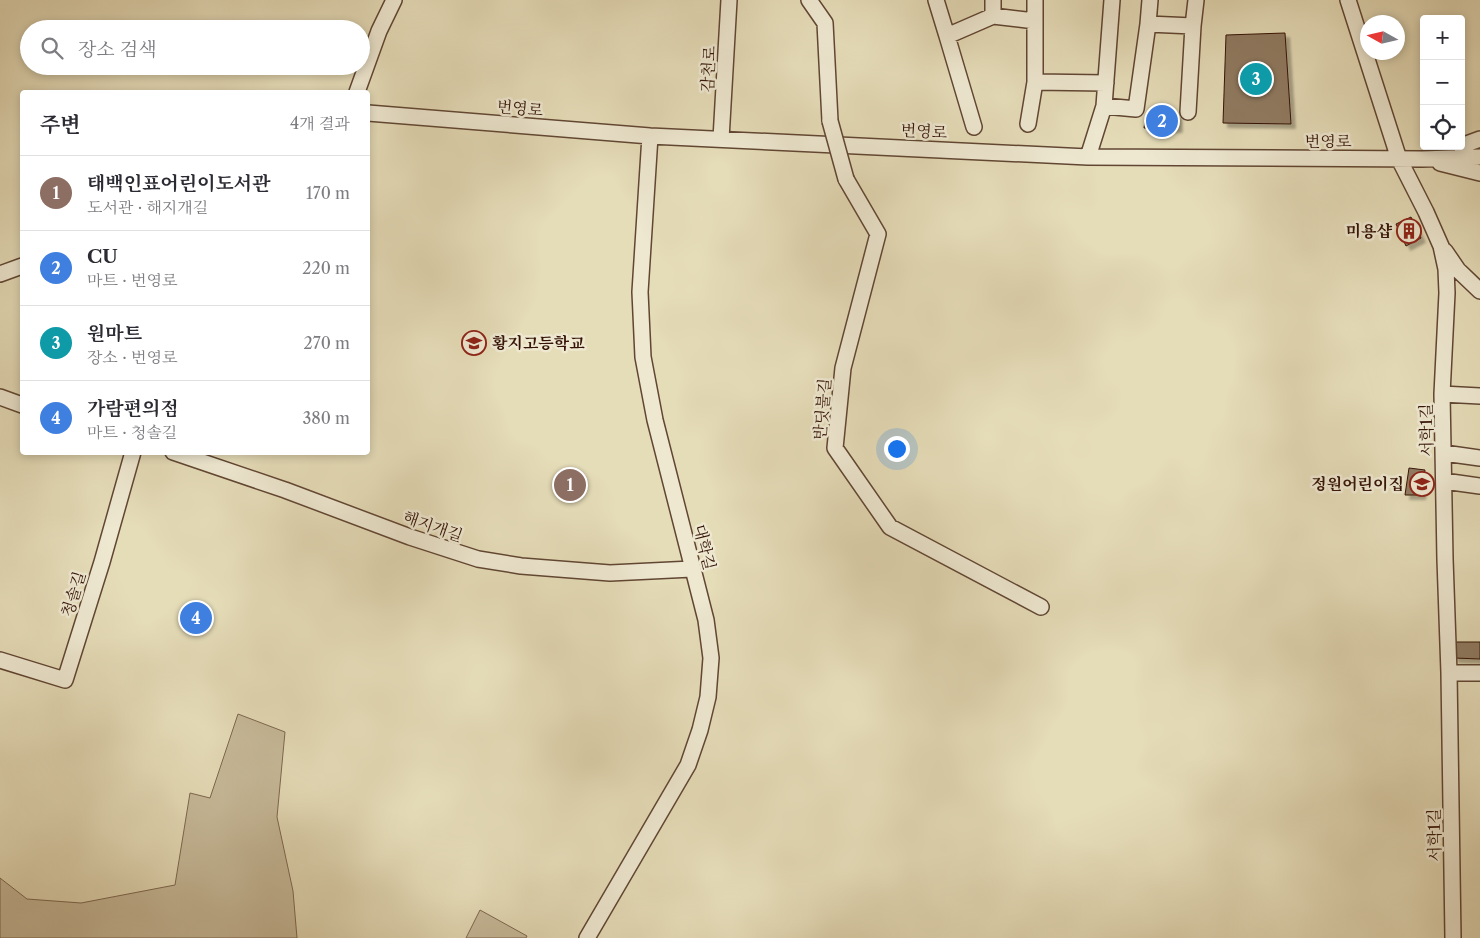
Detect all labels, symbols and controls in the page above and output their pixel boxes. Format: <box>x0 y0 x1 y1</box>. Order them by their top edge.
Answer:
north arrow <box>1360 15 1405 60</box>
map controls <box>1420 15 1465 150</box>
button: + <box>1420 15 1465 60</box>
search box <box>20 20 370 75</box>
icon: search <box>38 34 66 62</box>
text: 장소 검색 <box>78 38 156 61</box>
street label: 감천로 <box>697 45 719 93</box>
pin: 3 <box>1240 60 1272 98</box>
button: − <box>1420 60 1465 105</box>
street label: 번영로 <box>496 96 545 120</box>
pin: 2 <box>1146 102 1178 140</box>
button: locate <box>1420 105 1465 150</box>
text: 주변 <box>40 112 81 137</box>
text: 4개 결과 <box>290 113 350 133</box>
street label: 번영로 <box>900 120 948 142</box>
street label: 번영로 <box>1305 131 1352 151</box>
text: 태백인표어린이도서관 <box>87 172 271 195</box>
text: 1 <box>52 183 60 203</box>
text: 170 m <box>306 183 350 203</box>
text: 도서관 · 해지개길 <box>87 197 208 217</box>
building icon: 미용샵 <box>1396 218 1422 244</box>
place label: 미용샵 <box>1346 221 1393 241</box>
text: CU <box>87 245 118 268</box>
text: 2 <box>51 258 61 278</box>
text: 220 m <box>302 258 350 278</box>
text: 마트 · 번영로 <box>87 270 177 290</box>
text: 원마트 <box>87 322 142 345</box>
school or university icon: 황지고등학교 <box>461 330 487 356</box>
text: 3 <box>51 333 61 353</box>
text: 270 m <box>304 333 350 353</box>
place label: 황지고등학교 <box>492 333 585 353</box>
text: 장소 · 번영로 <box>87 347 177 367</box>
street label: 반딧불길 <box>809 377 835 441</box>
text: 가람편의점 <box>87 397 179 420</box>
street label: 서학1길 <box>1416 403 1436 457</box>
text: 4 <box>51 408 61 428</box>
text: 380 m <box>302 408 350 428</box>
text: 마트 · 청솔길 <box>87 422 177 442</box>
your location <box>884 436 910 462</box>
pin: 1 <box>554 466 586 504</box>
school or university icon: 정원어린이집 <box>1409 471 1435 497</box>
place label: 정원어린이집 <box>1311 474 1404 494</box>
street label: 해지개길 <box>401 506 465 546</box>
street label: 대학길 <box>690 522 720 572</box>
street label: 청솔길 <box>57 569 89 619</box>
pin: 4 <box>180 599 212 637</box>
street label: 서학1길 <box>1424 808 1444 862</box>

